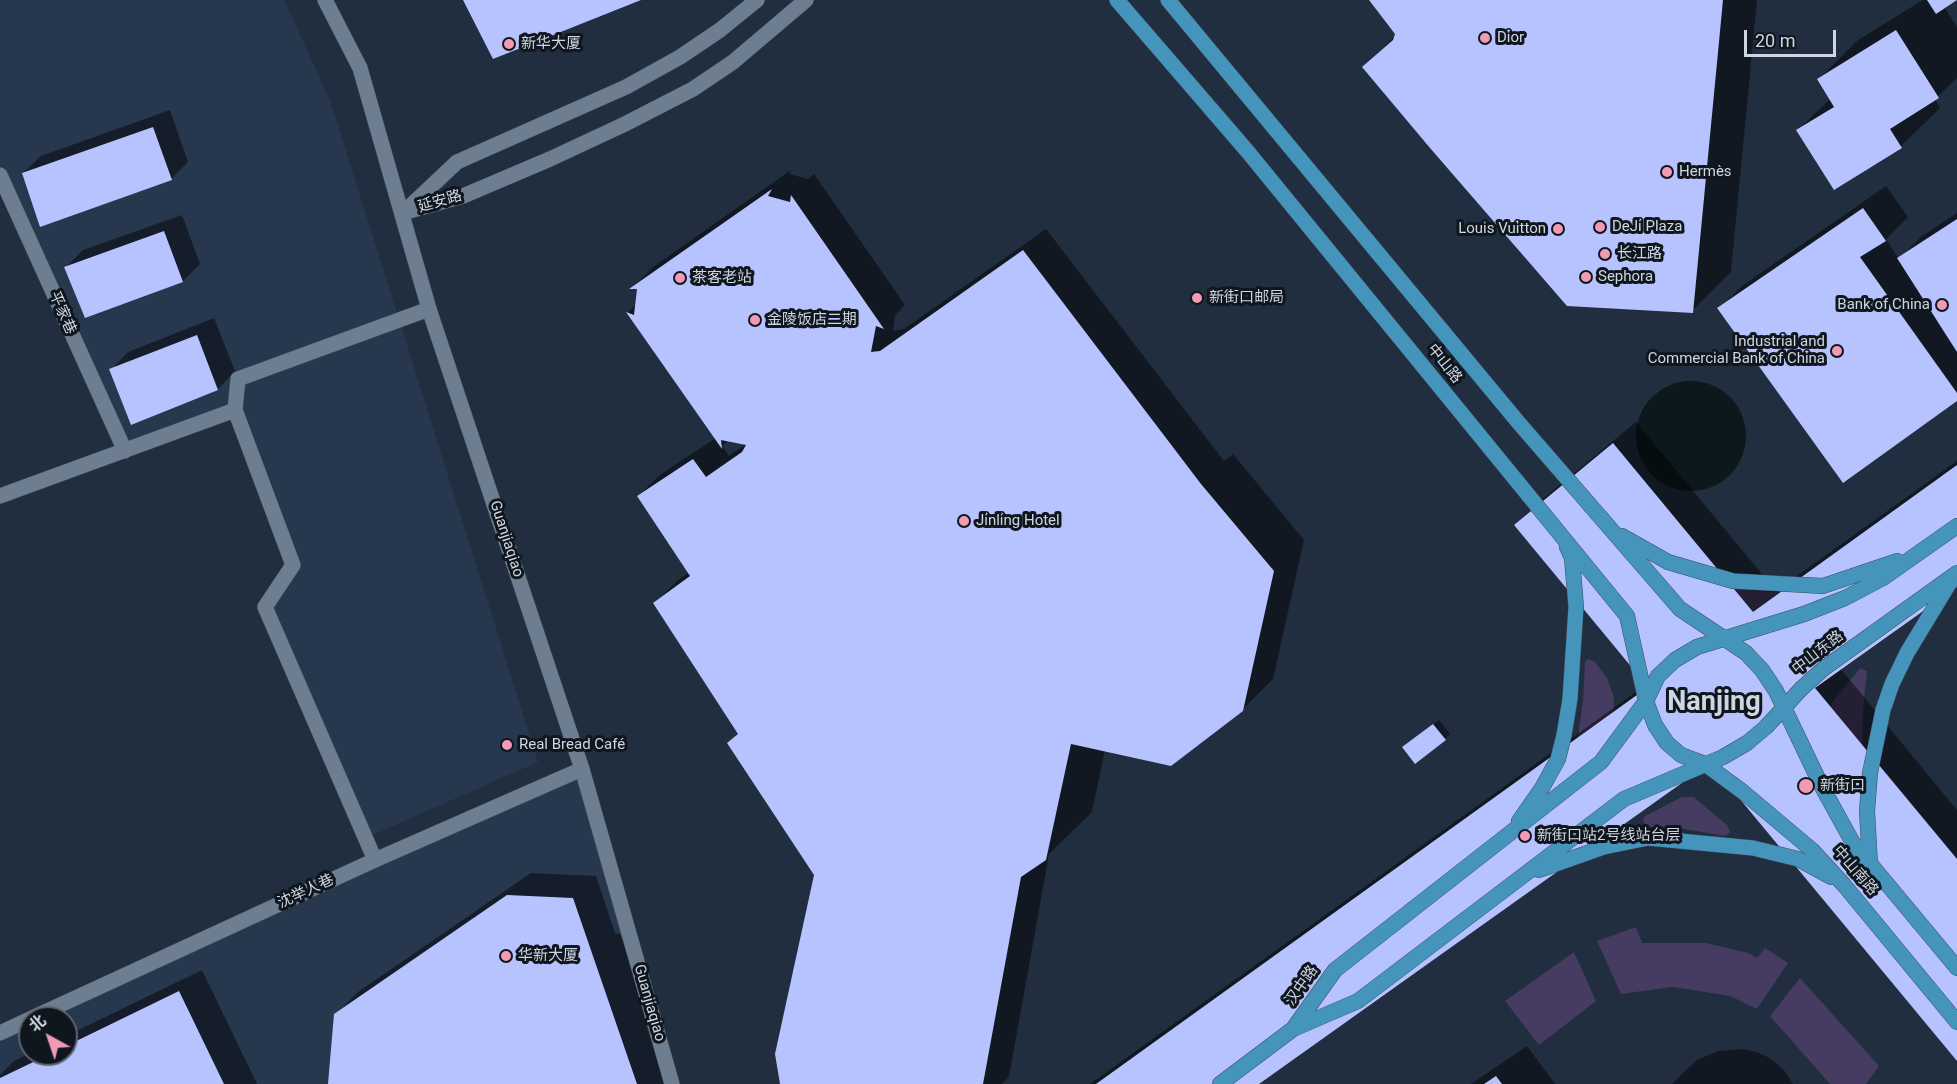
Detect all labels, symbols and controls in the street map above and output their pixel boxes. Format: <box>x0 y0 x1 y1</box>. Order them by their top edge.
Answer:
scale bar <box>1747 18 1838 56</box>
place label: Dior <box>1497 29 1524 47</box>
text: 20 m <box>1755 30 1795 51</box>
marker: Dior <box>1478 31 1492 45</box>
place label: 新华大厦 <box>521 35 581 53</box>
marker: 新华大厦 <box>502 37 516 51</box>
place label: Hermès <box>1679 163 1732 181</box>
marker: Hermès <box>1660 165 1674 179</box>
street label: 延安路 <box>416 187 464 217</box>
place label: DeJi Plaza <box>1612 218 1682 236</box>
place label: Louis Vuitton <box>1458 220 1546 238</box>
marker: DeJi Plaza <box>1593 220 1607 234</box>
marker: Louis Vuitton <box>1551 222 1565 236</box>
place label: 长江路 <box>1617 245 1662 263</box>
marker: 长江路 <box>1598 247 1612 261</box>
place label: Sephora <box>1598 268 1653 286</box>
place label: 茶客老站 <box>692 269 752 287</box>
marker: Sephora <box>1579 270 1593 284</box>
marker: 茶客老站 <box>673 271 687 285</box>
street label: 平家巷 <box>45 289 79 337</box>
place label: 新街口邮局 <box>1209 289 1284 307</box>
marker: 新街口邮局 <box>1190 291 1204 305</box>
place label: Bank of China <box>1837 296 1930 314</box>
marker: Bank of China <box>1935 298 1949 312</box>
place label: 金陵饭店二期 <box>767 311 857 329</box>
marker: 金陵饭店二期 <box>748 313 762 327</box>
place label: Industrial and Commercial Bank of China <box>1648 333 1825 368</box>
street label: 中山路 <box>1423 341 1465 387</box>
marker: Industrial and Commercial Bank of China <box>1830 344 1844 358</box>
street label: Guanjiaqiao <box>485 499 527 579</box>
place label: Jinling Hotel <box>976 512 1060 530</box>
marker: Jinling Hotel <box>957 514 971 528</box>
street label: 中山东路 <box>1789 627 1847 679</box>
district label: Nanjing <box>1667 687 1761 719</box>
place label: Real Bread Café <box>519 736 625 754</box>
marker: Real Bread Café <box>500 738 514 752</box>
marker: 新街口 <box>1797 777 1815 795</box>
place label: 新街口 <box>1820 777 1865 795</box>
place label: 新街口站2号线站台层 <box>1537 827 1680 845</box>
marker: 新街口站2号线站台层 <box>1518 829 1532 843</box>
street label: 中山南路 <box>1829 842 1881 900</box>
street label: 沈举人巷 <box>275 871 337 913</box>
place label: 华新大厦 <box>518 947 578 965</box>
marker: 华新大厦 <box>499 949 513 963</box>
street label: Guanjiaqiao <box>629 962 669 1044</box>
street label: 汉中路 <box>1282 962 1322 1010</box>
north arrow <box>18 1006 78 1066</box>
text: 北 <box>25 1011 50 1036</box>

